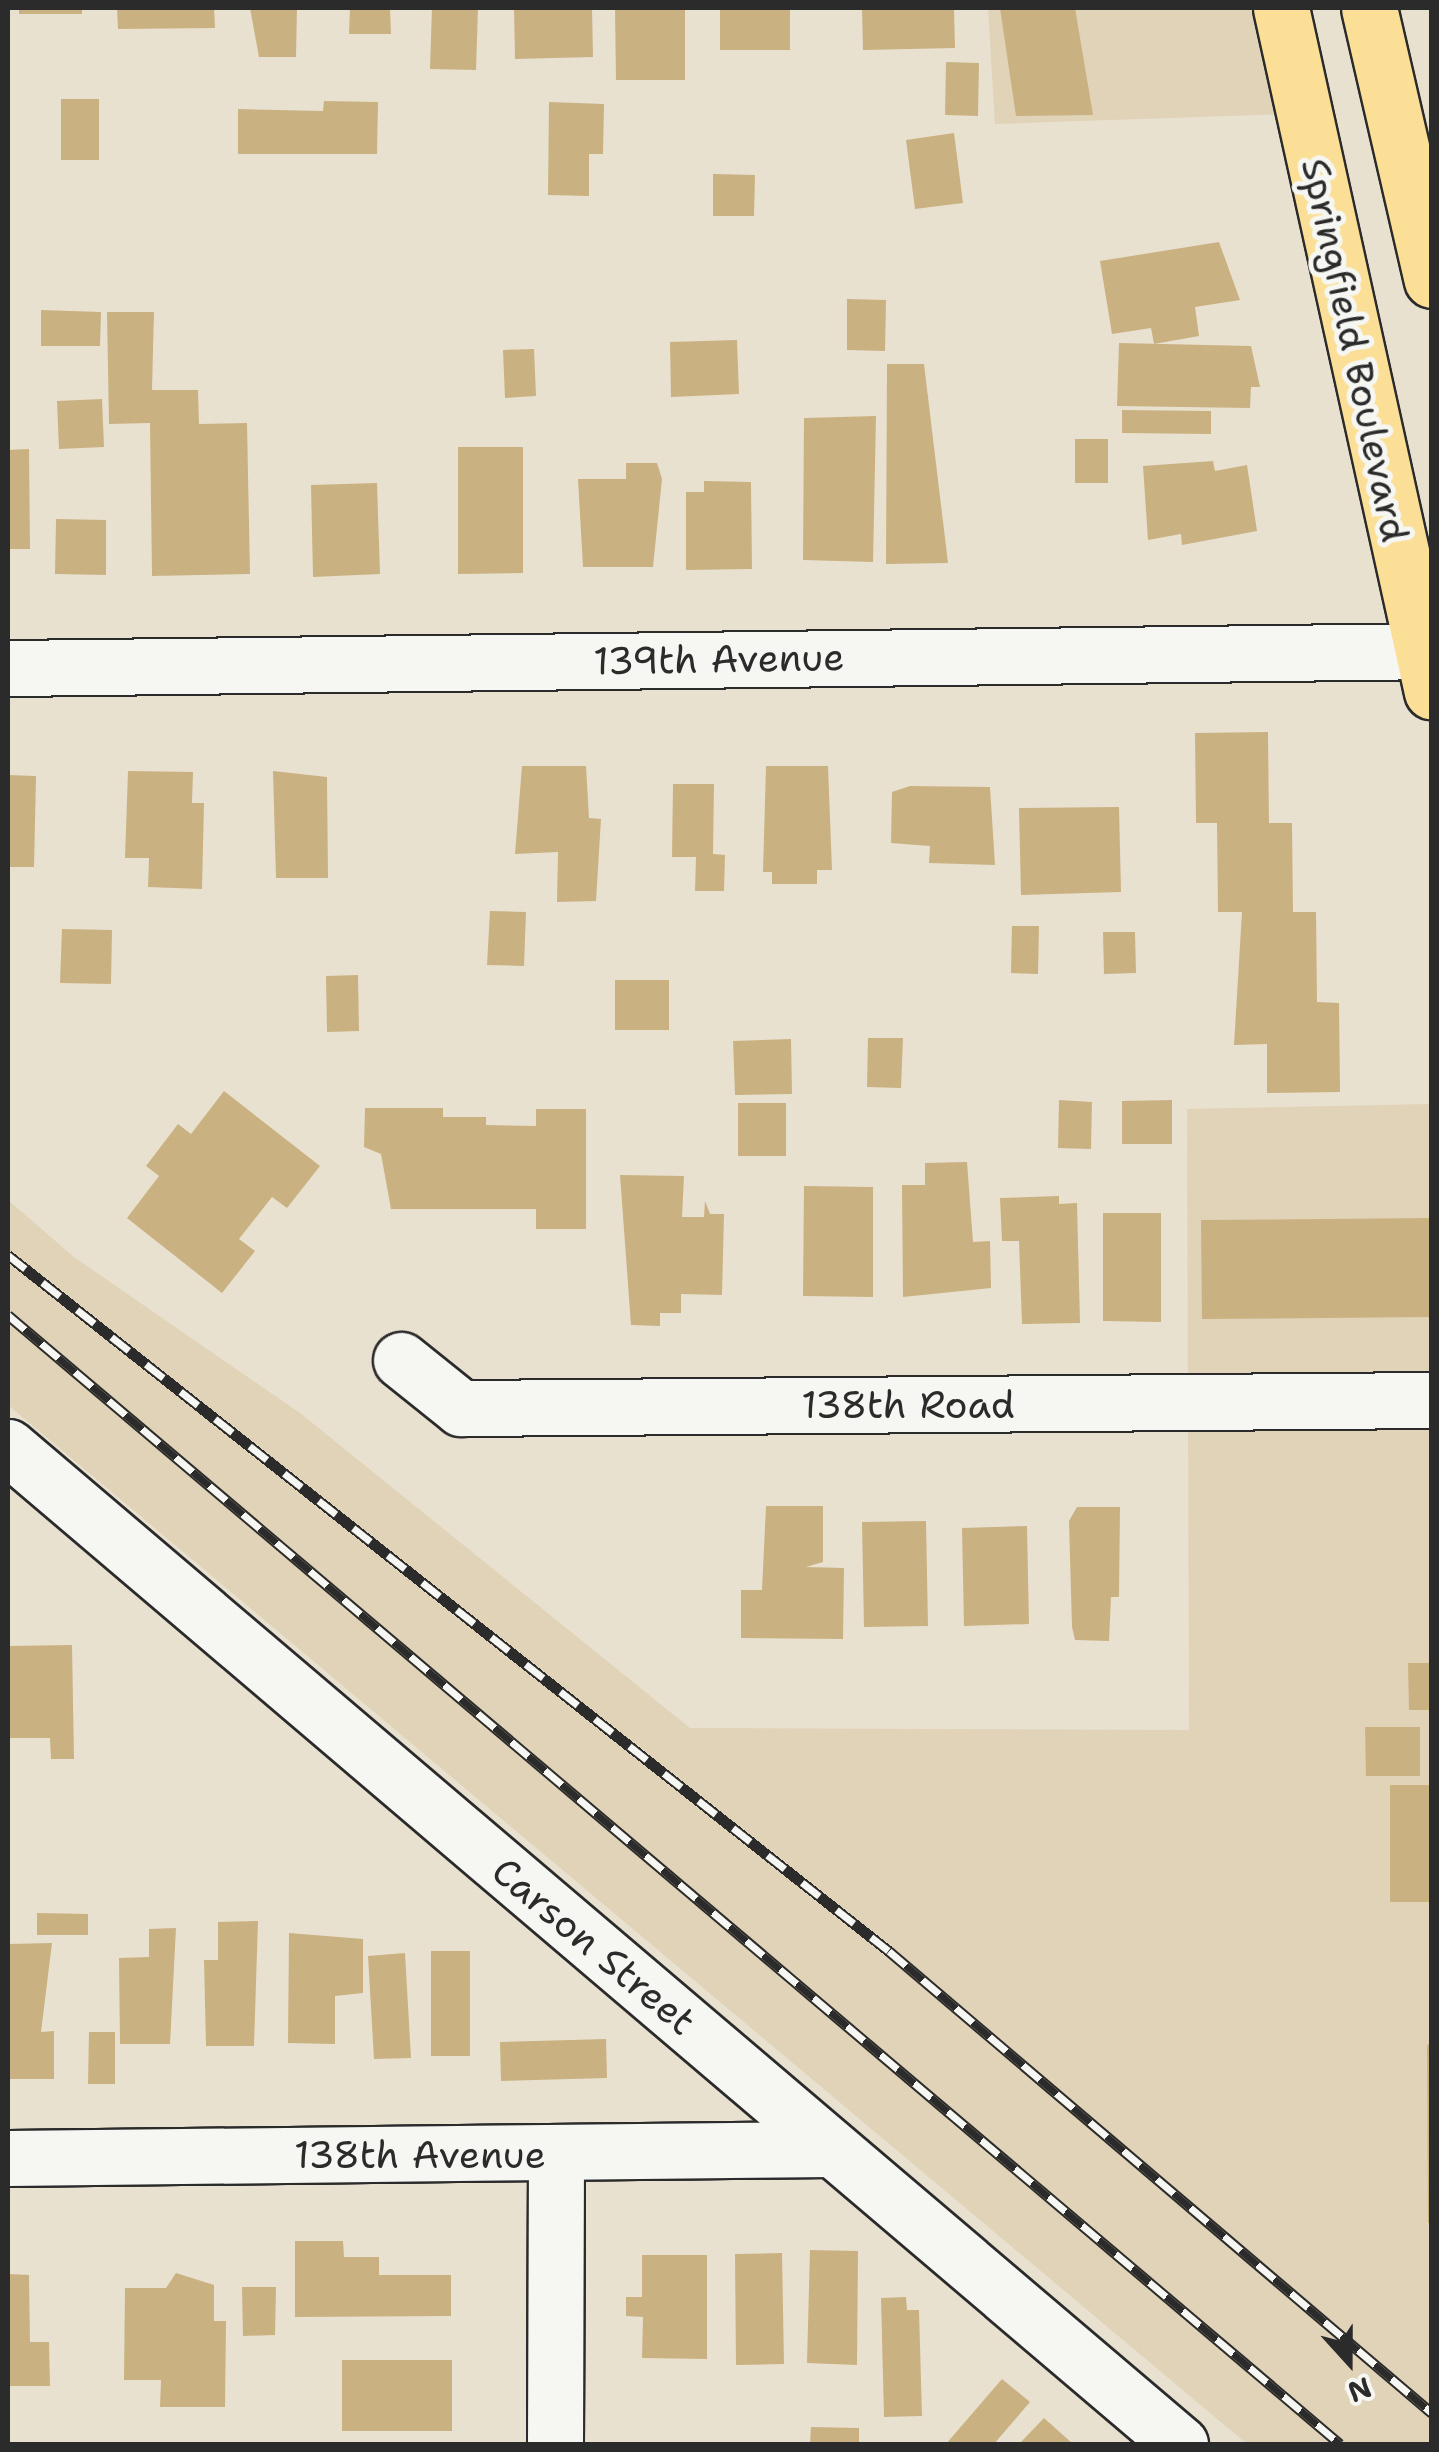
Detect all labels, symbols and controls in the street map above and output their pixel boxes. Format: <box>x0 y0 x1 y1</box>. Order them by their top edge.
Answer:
street label: Springfield Boulevard <box>1292 154 1418 546</box>
street label: 139th Avenue <box>593 634 845 684</box>
street label: 138th Road <box>801 1382 1015 1428</box>
street label: Carson Street <box>483 1848 705 2044</box>
street label: 138th Avenue <box>294 2132 546 2178</box>
north arrow <box>1299 2312 1399 2412</box>
text: N <box>1343 2368 1377 2412</box>

